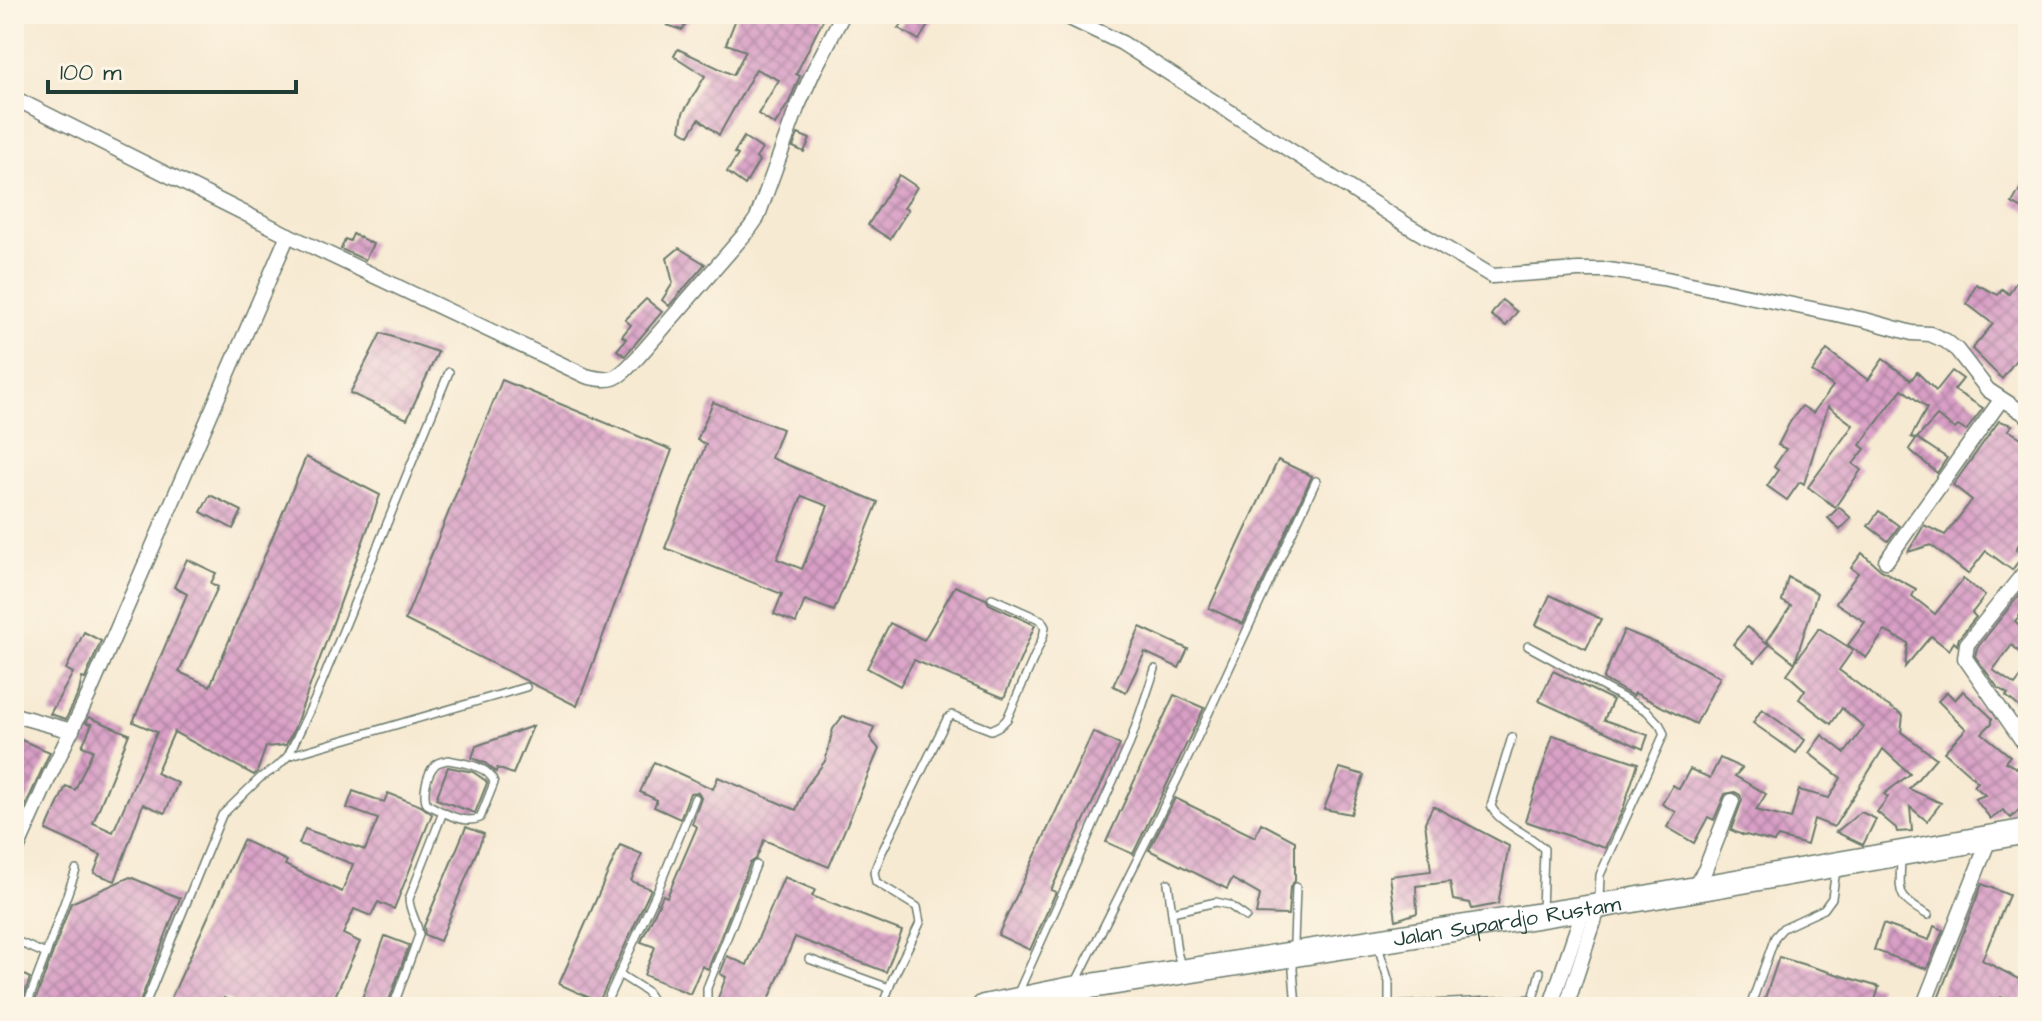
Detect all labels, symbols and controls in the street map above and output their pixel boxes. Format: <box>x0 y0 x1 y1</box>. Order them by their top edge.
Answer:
scale bar <box>48 44 296 94</box>
text: 100 m <box>60 56 122 90</box>
street label: Jalan Supardjo Rustam <box>1391 888 1623 955</box>

